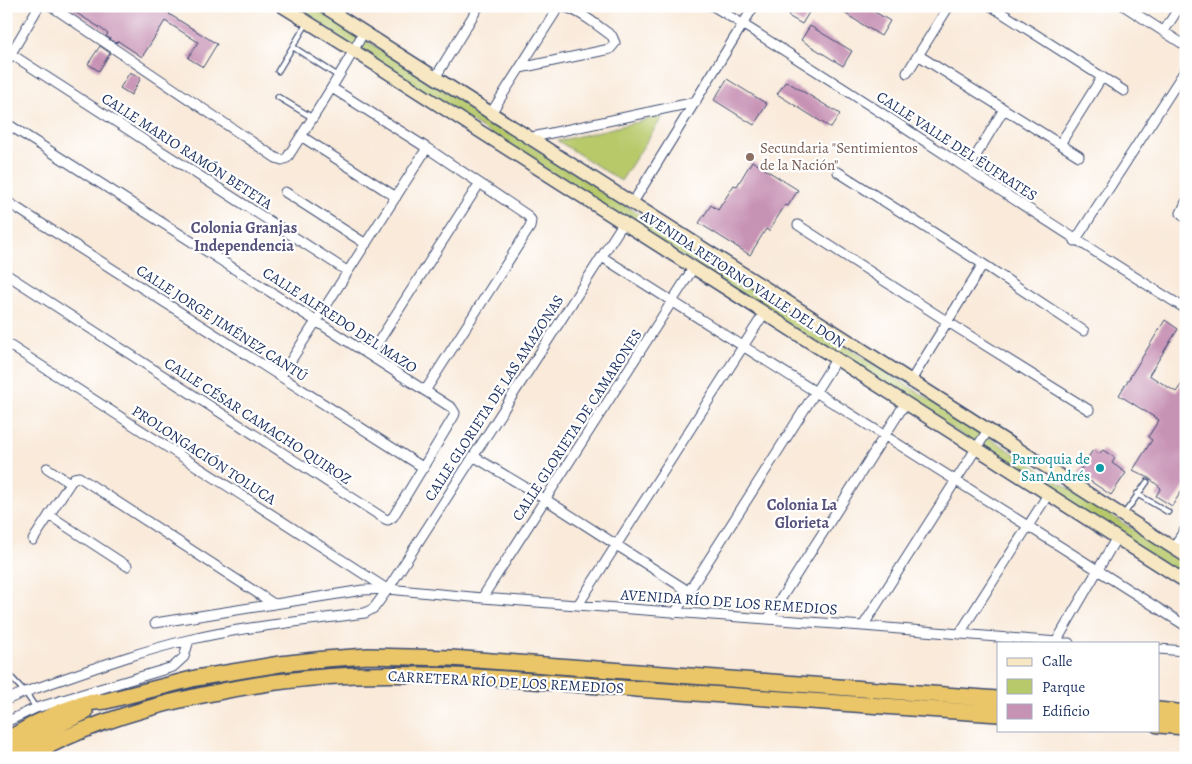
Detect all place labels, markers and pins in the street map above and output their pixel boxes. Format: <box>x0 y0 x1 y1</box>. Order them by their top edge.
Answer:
place label: Secundaria "Sentimientos de la Nación" <box>760 138 918 175</box>
marker: Secundaria "Sentimientos de la Nación" <box>744 151 756 163</box>
place label: Parroquia de San Andrés <box>1011 449 1090 486</box>
marker: Parroquia de San Andrés <box>1094 462 1106 474</box>

